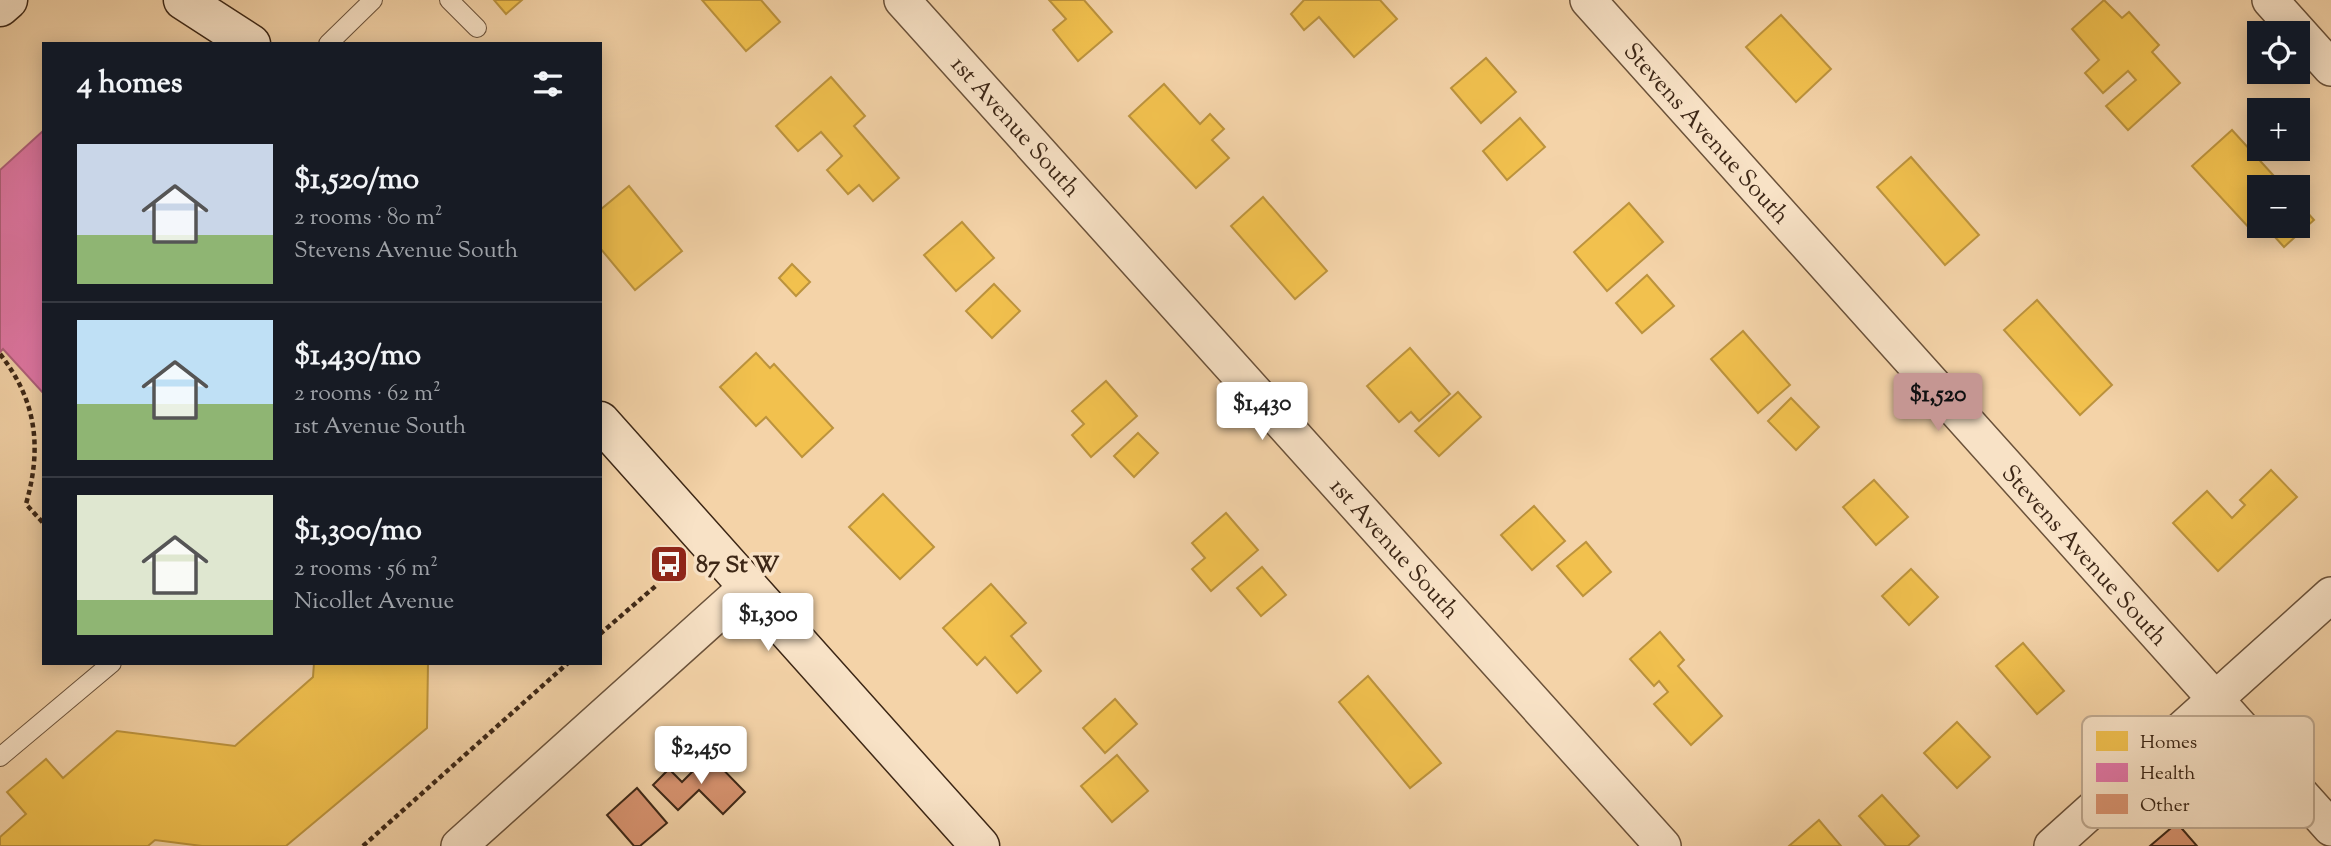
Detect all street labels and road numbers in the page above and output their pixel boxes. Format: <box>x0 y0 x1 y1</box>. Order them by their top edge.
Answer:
street label: Stevens Avenue South <box>1615 36 1796 233</box>
street label: 1st Avenue South <box>942 49 1087 206</box>
street label: Stevens Avenue South <box>1993 458 2174 655</box>
street label: 1st Avenue South <box>1321 471 1466 628</box>

